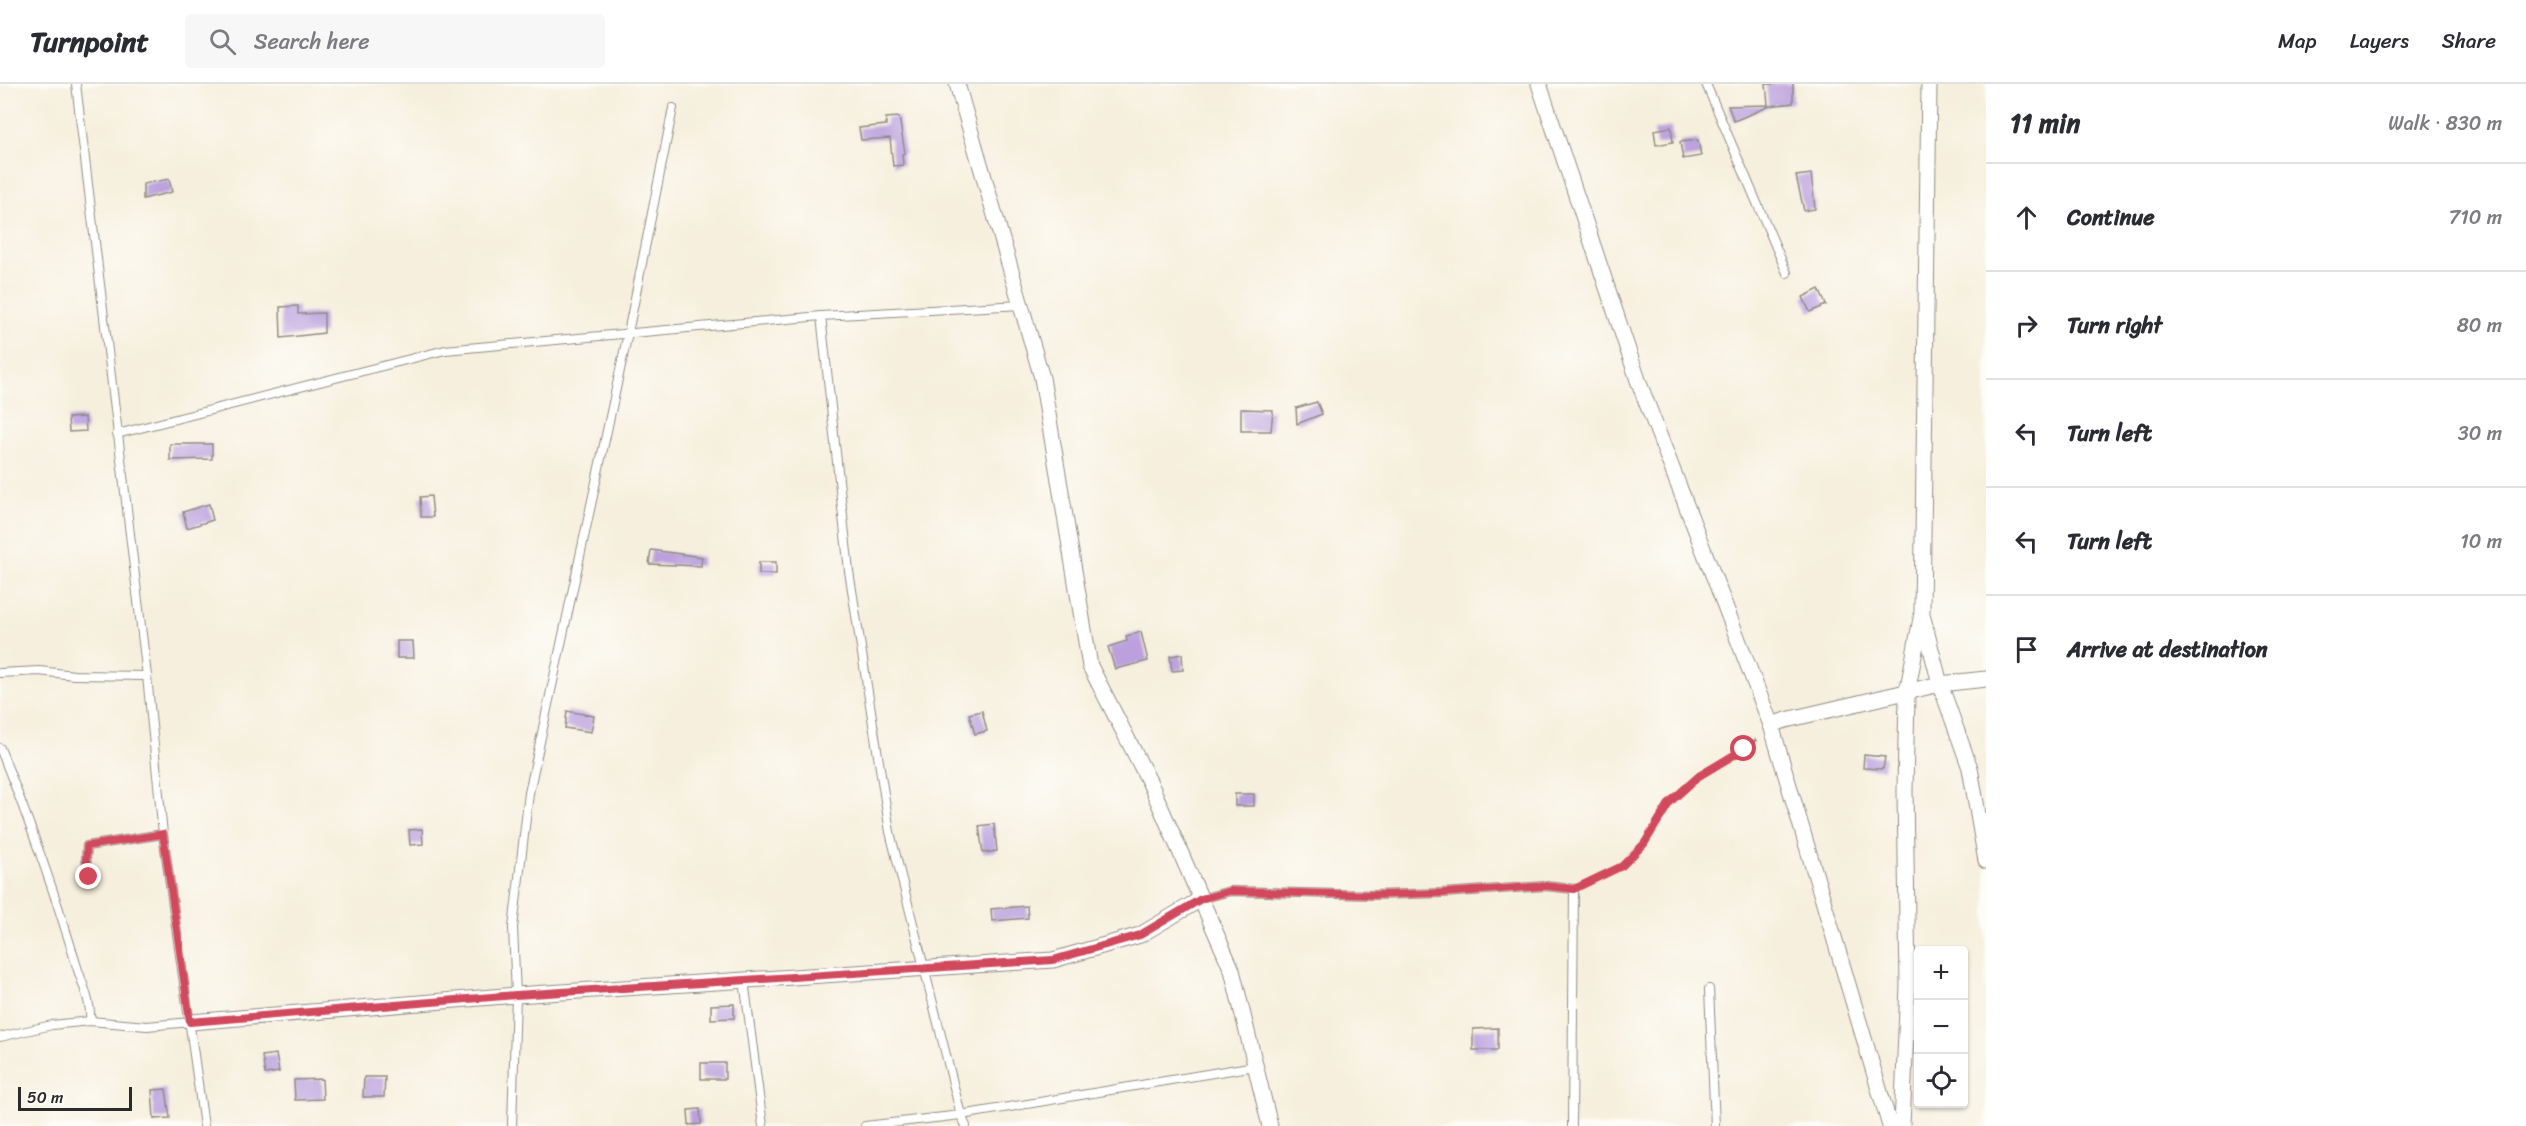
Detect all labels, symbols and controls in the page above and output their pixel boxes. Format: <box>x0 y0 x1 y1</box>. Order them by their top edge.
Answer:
search box <box>185 14 605 68</box>
text: Turnpoint <box>30 17 149 66</box>
text: Search here <box>254 22 370 61</box>
text: Map <box>2278 22 2317 60</box>
text: Layers <box>2350 22 2409 60</box>
text: Share <box>2442 22 2496 60</box>
icon: search <box>206 25 239 58</box>
text: 11 min <box>2010 100 2080 146</box>
text: Walk · 830 m <box>2388 106 2502 141</box>
text: Continue <box>2067 198 2155 237</box>
text: 710 m <box>2449 200 2502 235</box>
icon: ahead <box>2010 201 2043 234</box>
text: Turn right <box>2067 306 2162 345</box>
text: 80 m <box>2457 308 2502 343</box>
icon: right <box>2010 309 2043 342</box>
text: Turn left <box>2067 414 2152 453</box>
text: 30 m <box>2458 416 2502 451</box>
icon: left <box>2010 417 2043 450</box>
text: Turn left <box>2067 522 2152 561</box>
text: 10 m <box>2460 524 2502 559</box>
icon: left <box>2010 525 2043 558</box>
text: Arrive at destination <box>2067 630 2268 669</box>
icon: arrive <box>2010 633 2043 666</box>
route start <box>1730 735 1756 761</box>
route end <box>75 863 101 889</box>
map controls <box>1914 946 1968 1108</box>
button: + <box>1914 946 1968 1000</box>
button: − <box>1914 1000 1968 1054</box>
button: locate <box>1914 1054 1968 1108</box>
text: 50 m <box>27 1083 63 1112</box>
scale bar <box>18 1084 132 1112</box>

